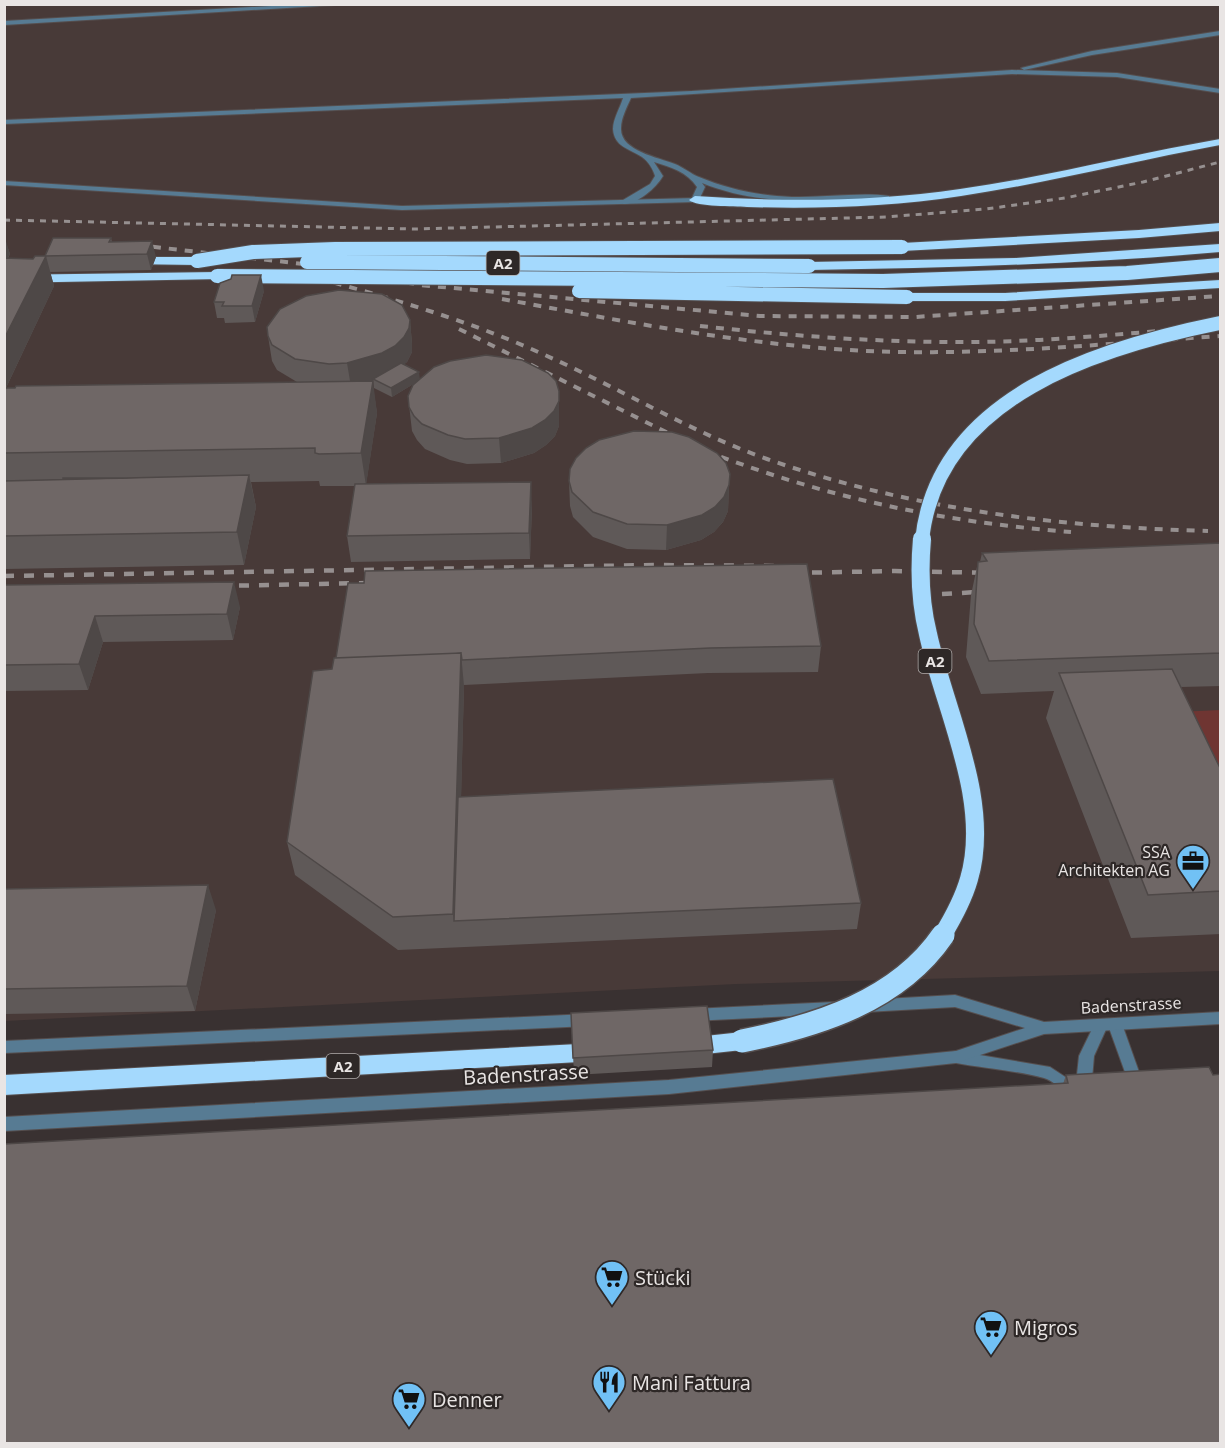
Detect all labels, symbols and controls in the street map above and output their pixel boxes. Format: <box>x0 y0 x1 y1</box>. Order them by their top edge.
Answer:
road number: A2 <box>486 251 520 275</box>
road number: A2 <box>918 649 952 673</box>
place label: SSA Architekten AG <box>1058 841 1171 881</box>
office icon: SSA Architekten AG <box>1175 843 1211 890</box>
street label: Badenstrasse <box>1080 991 1182 1019</box>
road number: A2 <box>326 1054 360 1078</box>
street label: Badenstrasse <box>462 1057 590 1091</box>
supermarket icon: Stücki <box>594 1259 630 1306</box>
place label: Stücki <box>635 1264 691 1291</box>
supermarket icon: Migros <box>973 1309 1009 1356</box>
place label: Migros <box>1014 1314 1078 1341</box>
restaurant icon: Mani Fattura <box>591 1364 627 1411</box>
place label: Mani Fattura <box>632 1369 751 1396</box>
supermarket icon: Denner <box>391 1381 427 1428</box>
place label: Denner <box>432 1386 502 1413</box>

